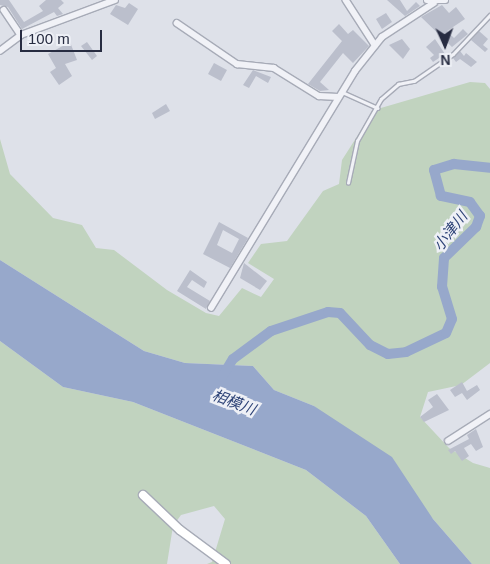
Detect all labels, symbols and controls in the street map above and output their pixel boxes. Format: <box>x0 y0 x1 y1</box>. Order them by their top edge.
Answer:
scale bar <box>22 20 105 52</box>
north arrow <box>420 20 470 70</box>
text: 100 m <box>28 30 70 47</box>
text: N <box>440 52 451 68</box>
water label: 小津川 <box>429 208 471 254</box>
water label: 相模川 <box>210 386 258 418</box>

